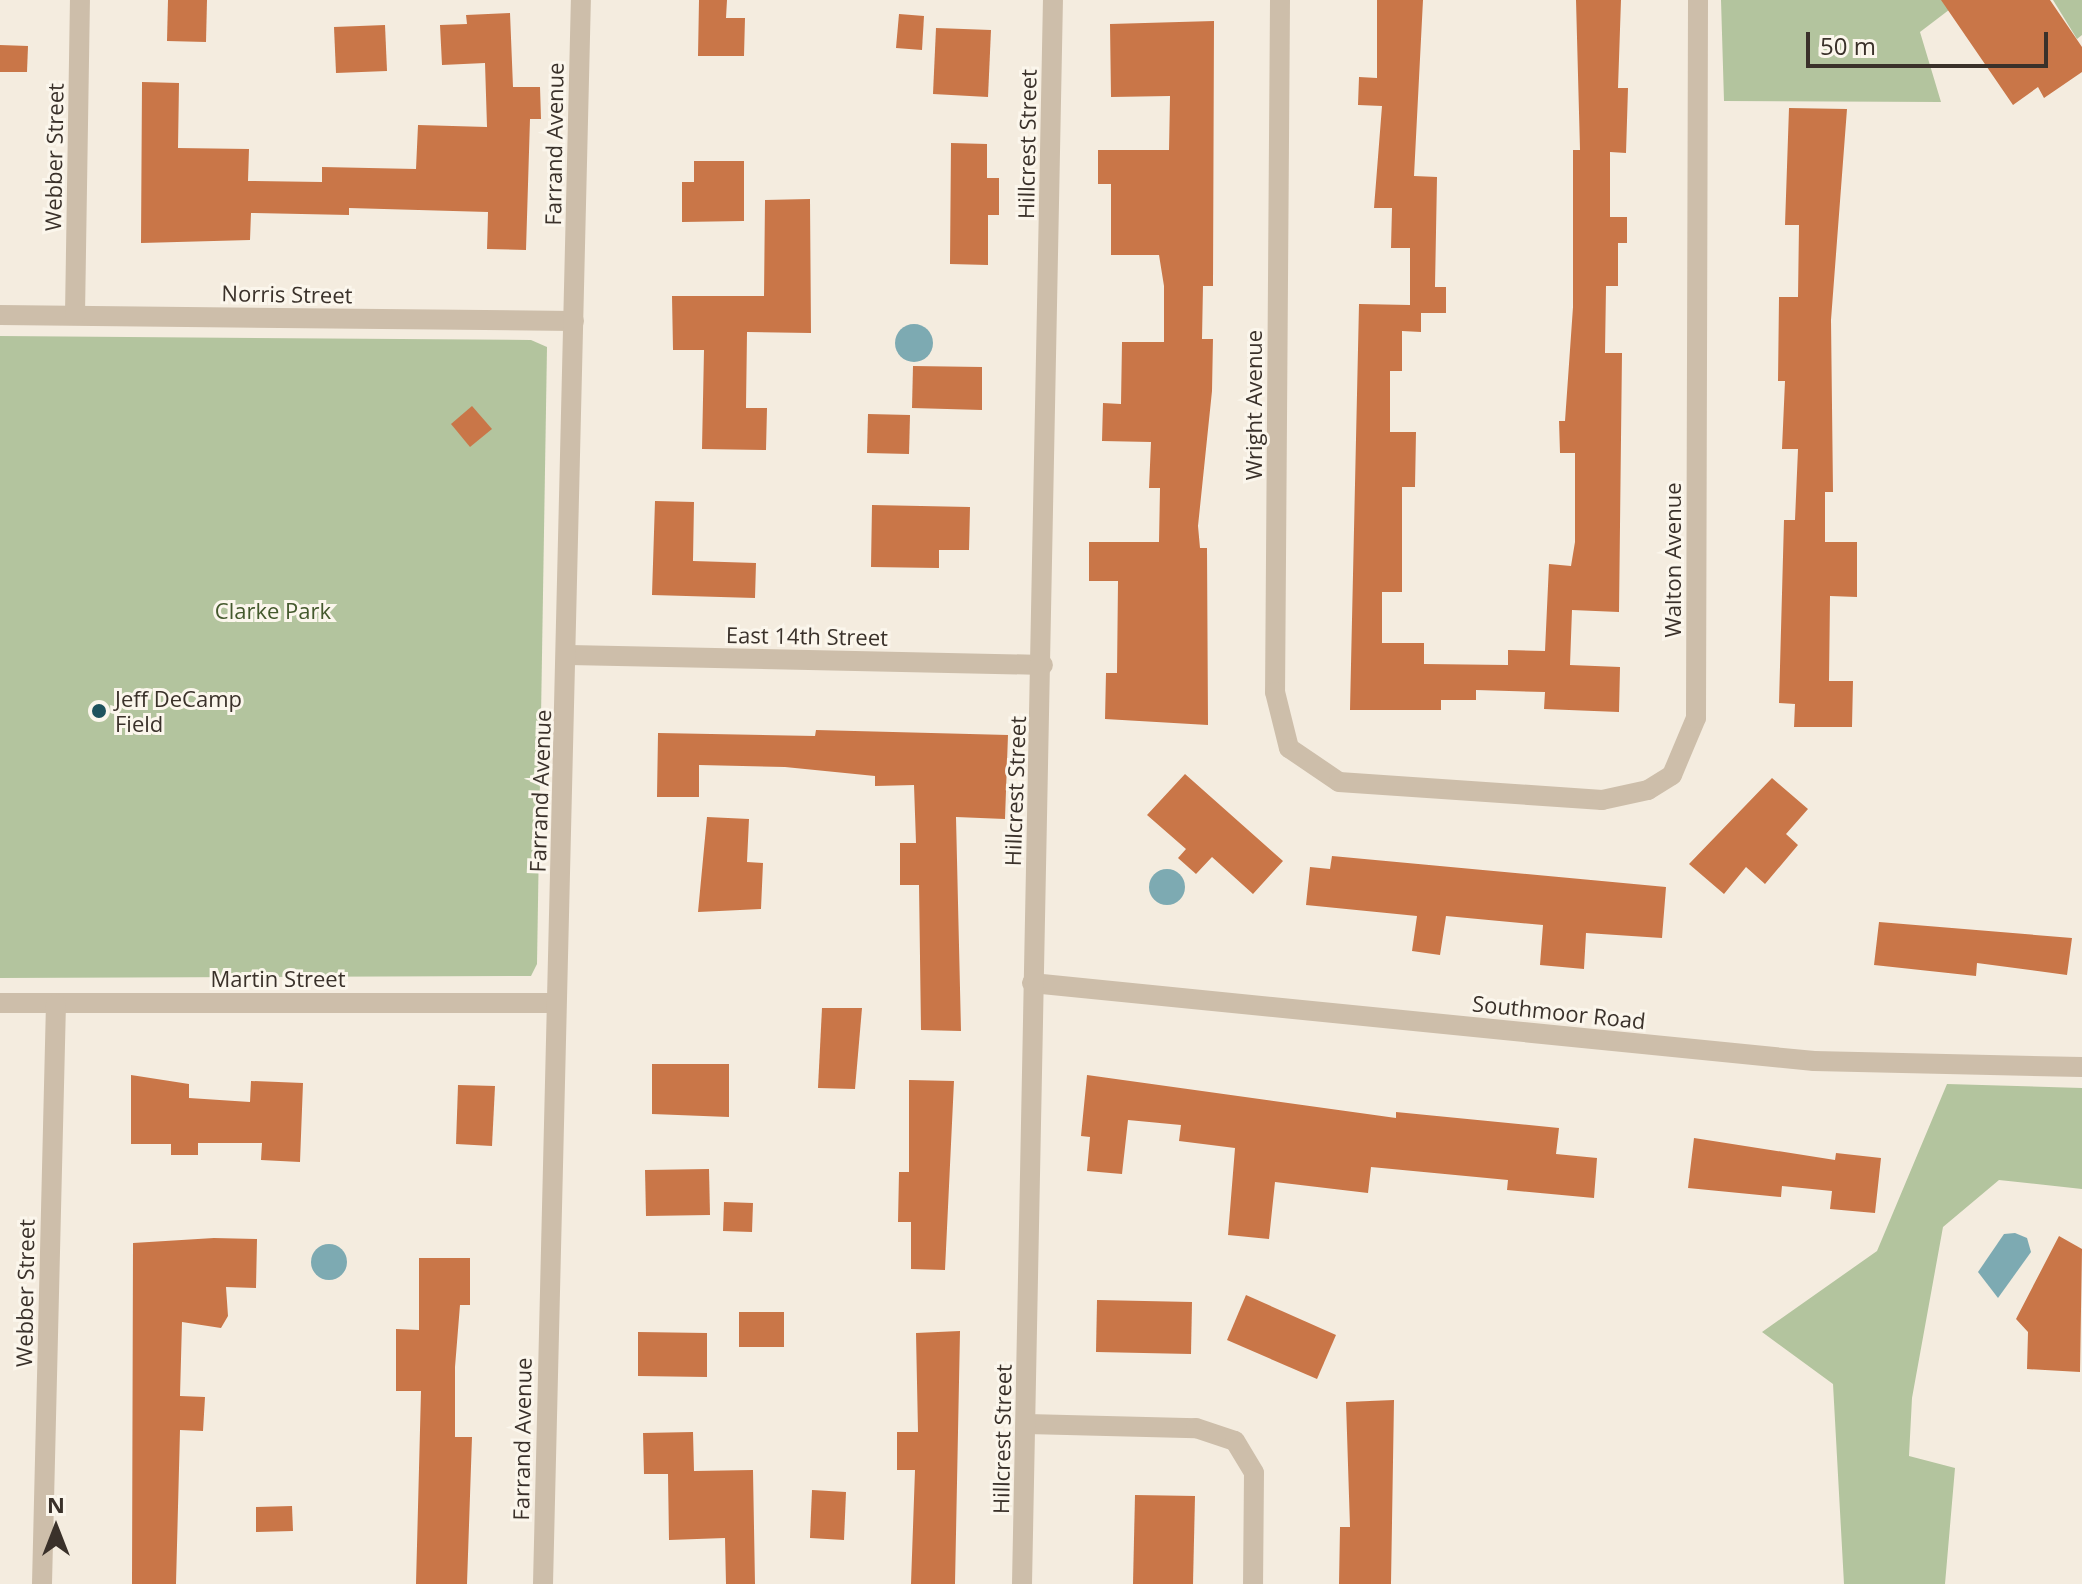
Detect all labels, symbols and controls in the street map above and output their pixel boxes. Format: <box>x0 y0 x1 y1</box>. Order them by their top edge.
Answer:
scale bar <box>1810 16 2052 66</box>
text: 50 m <box>1820 29 1876 62</box>
street label: Farrand Avenue <box>539 62 569 226</box>
street label: Hillcrest Street <box>1012 69 1042 219</box>
street label: Webber Street <box>40 83 68 231</box>
street label: Norris Street <box>221 280 353 308</box>
street label: Wright Avenue <box>1241 330 1267 480</box>
street label: Walton Avenue <box>1660 483 1686 637</box>
park label: Clarke Park <box>215 598 331 624</box>
street label: East 14th Street <box>726 621 888 651</box>
place label: Jeff DeCamp Field <box>115 685 242 736</box>
marker: Jeff DeCamp Field <box>90 702 108 720</box>
street label: Farrand Avenue <box>524 709 556 873</box>
street label: Hillcrest Street <box>999 715 1031 867</box>
street label: Martin Street <box>210 966 346 992</box>
street label: Southmoor Road <box>1471 990 1647 1034</box>
street label: Webber Street <box>11 1219 39 1367</box>
street label: Farrand Avenue <box>507 1357 537 1521</box>
street label: Hillcrest Street <box>987 1364 1017 1514</box>
north arrow <box>16 1488 96 1568</box>
text: N <box>47 1489 65 1519</box>

